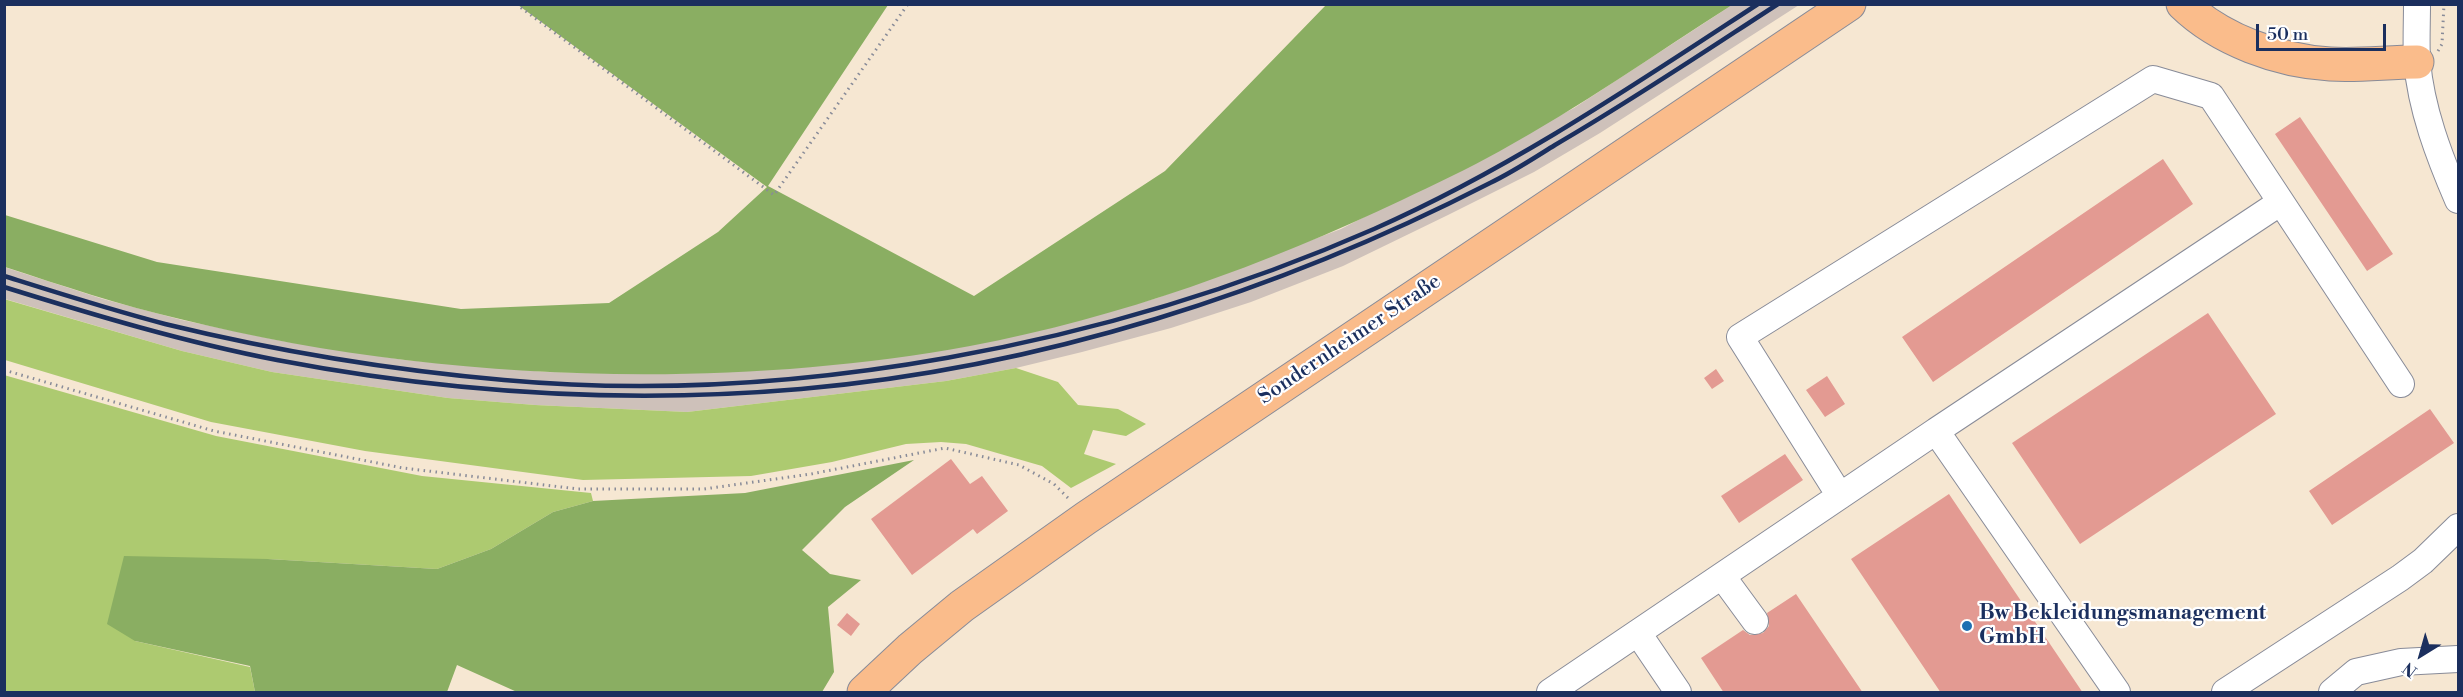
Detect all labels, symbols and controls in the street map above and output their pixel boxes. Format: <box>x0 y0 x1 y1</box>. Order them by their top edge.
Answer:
scale bar <box>2259 12 2390 50</box>
text: 50 m <box>2267 23 2308 46</box>
street label: Sondernheimer Straße <box>1254 270 1446 410</box>
place label: Bw Bekleidungsmanagement GmbH <box>1979 601 2266 651</box>
marker: Bw Bekleidungsmanagement GmbH <box>1960 619 1974 633</box>
north arrow <box>2391 625 2451 685</box>
text: N <box>2399 658 2421 681</box>

